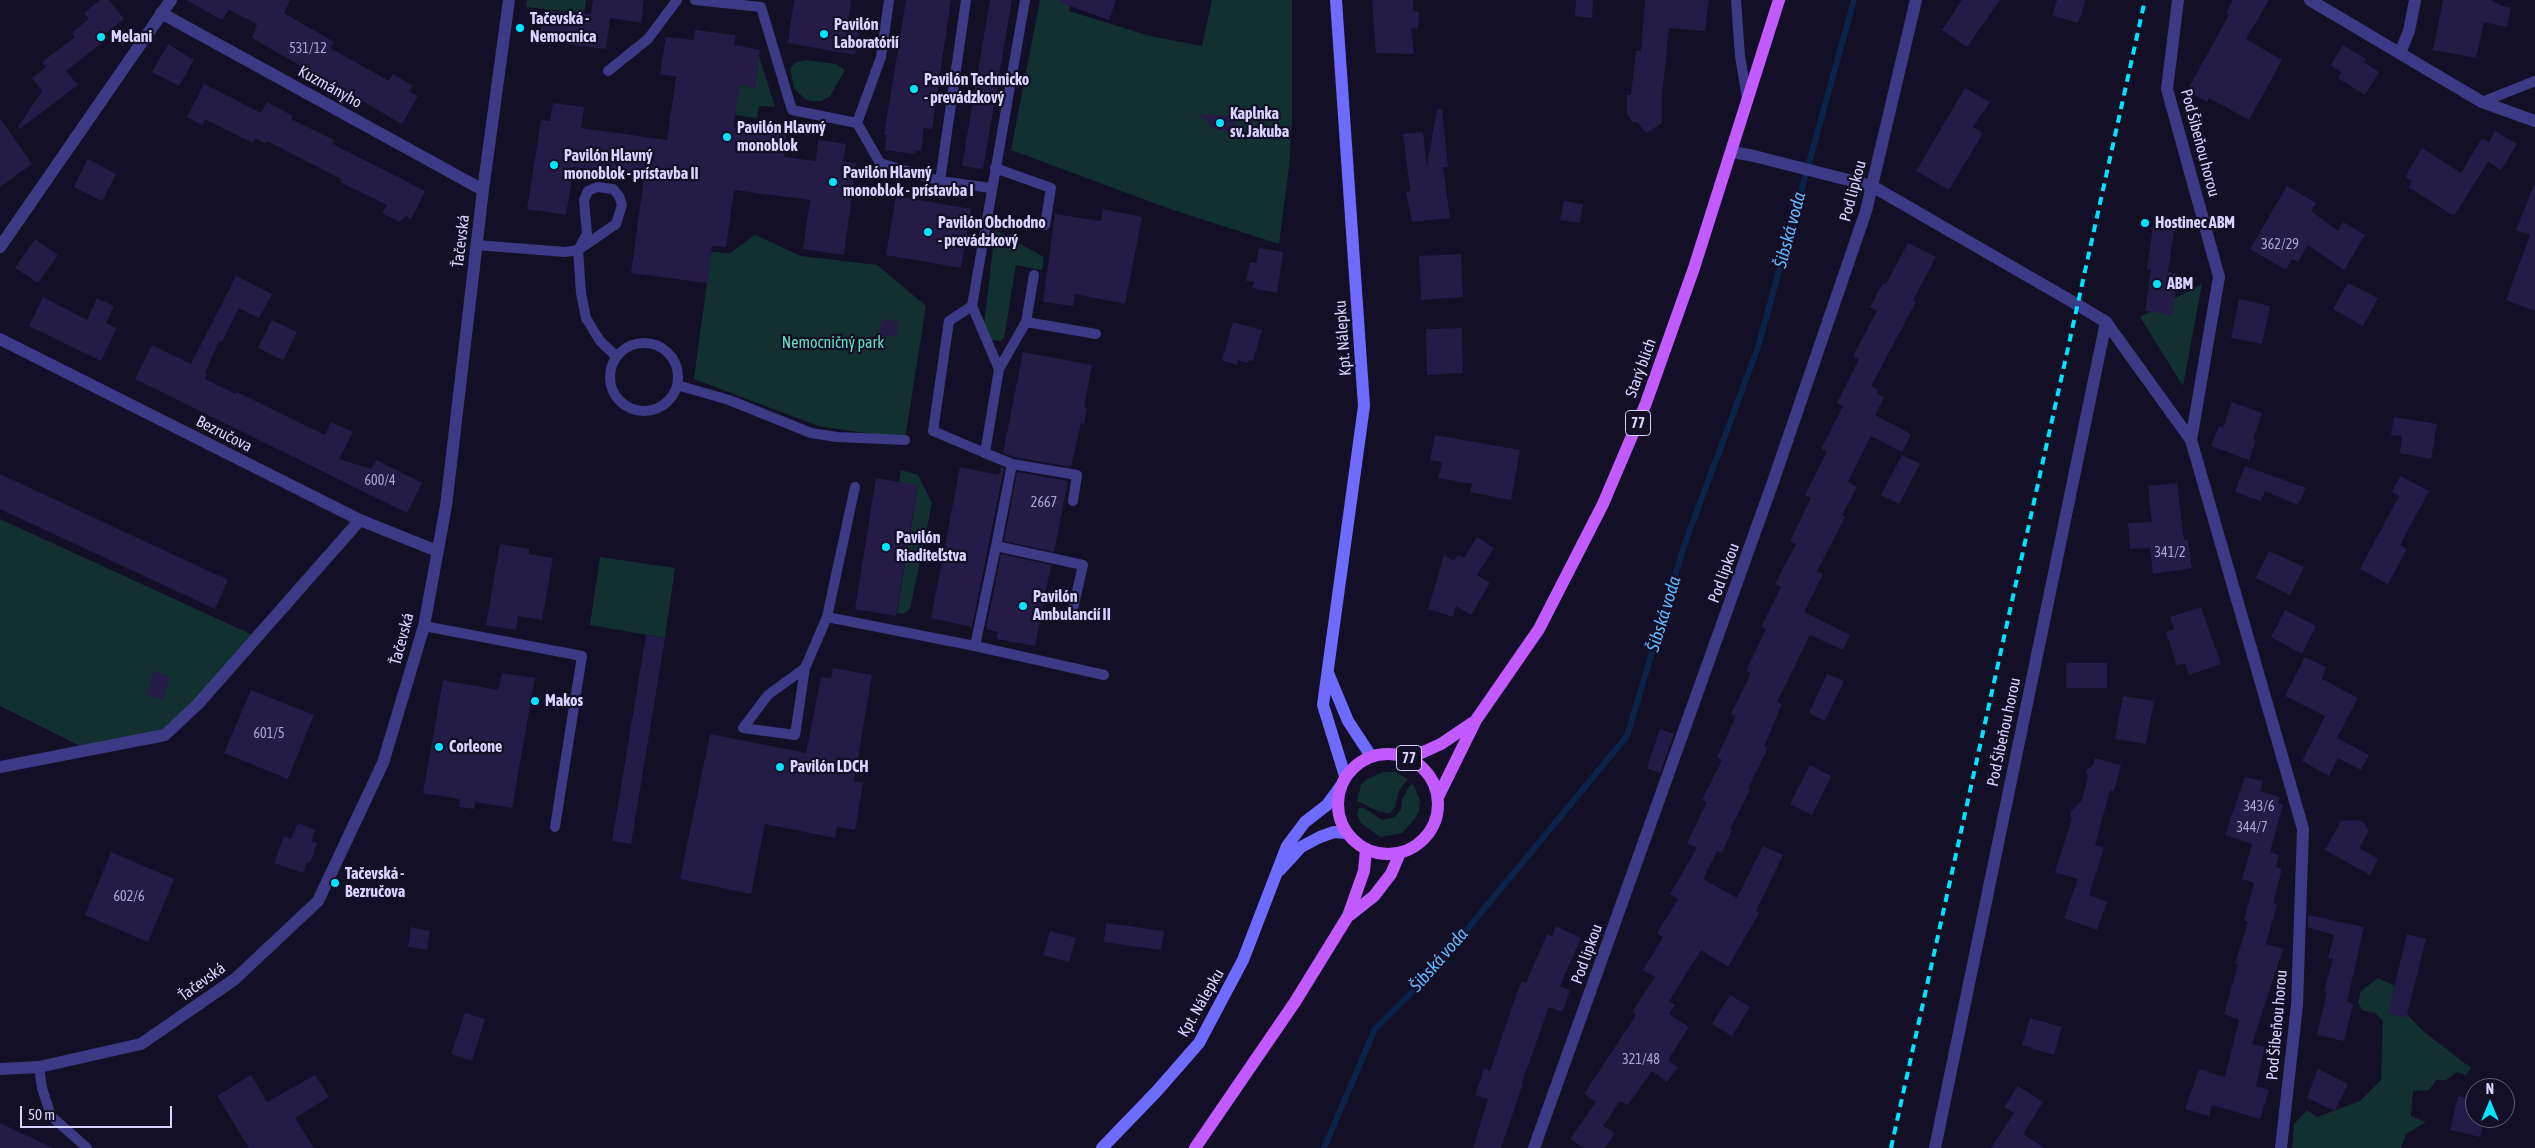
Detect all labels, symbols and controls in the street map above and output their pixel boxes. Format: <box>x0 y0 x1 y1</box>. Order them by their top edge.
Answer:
place label: Tačevská - Nemocnica <box>530 9 596 47</box>
place label: Pavilón Laboratórií <box>834 15 899 53</box>
marker: Tačevská - Nemocnica <box>514 22 526 34</box>
place label: Melani <box>111 27 152 47</box>
marker: Pavilón Laboratórií <box>818 28 830 40</box>
marker: Melani <box>95 31 107 43</box>
house number: 531/12 <box>289 41 327 57</box>
street label: Kuzmányho <box>295 62 365 112</box>
place label: Pavilón Technicko - prevádzkový <box>924 70 1029 108</box>
marker: Pavilón Technicko - prevádzkový <box>908 83 920 95</box>
street label: Pod Šibeňou horou <box>2176 87 2224 199</box>
place label: Kaplnka sv. Jakuba <box>1230 104 1289 142</box>
marker: Kaplnka sv. Jakuba <box>1214 117 1226 129</box>
place label: Pavilón Hlavný monoblok <box>737 118 826 156</box>
marker: Pavilón Hlavný monoblok <box>721 131 733 143</box>
place label: Pavilón Hlavný monoblok - prístavba II <box>564 146 699 184</box>
street label: Pod lipkou <box>1836 158 1870 224</box>
marker: Pavilón Hlavný monoblok - prístavba II <box>548 159 560 171</box>
place label: Pavilón Hlavný monoblok - prístavba I <box>843 163 973 201</box>
marker: Pavilón Hlavný monoblok - prístavba I <box>827 176 839 188</box>
water label: Šibská voda <box>1770 190 1810 270</box>
street label: Ťačevská <box>448 213 474 269</box>
place label: Pavilón Obchodno - prevádzkový <box>938 213 1046 251</box>
place label: Hostinec ABM <box>2155 213 2235 233</box>
marker: Hostinec ABM <box>2139 217 2151 229</box>
marker: Pavilón Obchodno - prevádzkový <box>922 226 934 238</box>
house number: 362/29 <box>2261 237 2299 253</box>
place label: ABM <box>2167 274 2193 294</box>
marker: ABM <box>2151 278 2163 290</box>
street label: Kpt. Nálepku <box>1331 300 1355 376</box>
park label: Nemocničný park <box>782 333 884 353</box>
street label: Starý blich <box>1621 336 1661 400</box>
road number: 77 <box>1626 410 1650 436</box>
street label: Bezručova <box>193 412 255 456</box>
house number: 600/4 <box>364 473 396 489</box>
house number: 2667 <box>1031 495 1057 511</box>
place label: Pavilón Riaditeľstva <box>896 528 966 566</box>
street label: Pod lipkou <box>1704 540 1744 606</box>
marker: Pavilón Riaditeľstva <box>880 541 892 553</box>
house number: 341/2 <box>2154 545 2186 561</box>
water label: Šibská voda <box>1642 574 1686 654</box>
place label: Pavilón Ambulancií II <box>1033 587 1111 625</box>
marker: Pavilón Ambulancií II <box>1017 600 1029 612</box>
street label: Ťačevská <box>386 611 418 667</box>
street label: Pod Šibeňou horou <box>1983 676 2025 788</box>
place label: Makos <box>545 691 583 711</box>
marker: Makos <box>529 695 541 707</box>
house number: 601/5 <box>253 726 285 742</box>
place label: Corleone <box>449 737 502 757</box>
marker: Corleone <box>433 741 445 753</box>
road number: 77 <box>1396 746 1422 770</box>
place label: Pavilón LDCH <box>790 757 868 777</box>
marker: Pavilón LDCH <box>774 761 786 773</box>
house number: 343/6 <box>2243 799 2275 815</box>
house number: 344/7 <box>2236 820 2268 836</box>
place label: Tačevská - Bezručova <box>345 864 405 902</box>
marker: Tačevská - Bezručova <box>329 877 341 889</box>
house number: 602/6 <box>113 889 145 905</box>
street label: Pod lipkou <box>1567 921 1607 987</box>
water label: Šibská voda <box>1405 924 1473 996</box>
street label: Ťačevská <box>175 959 229 1005</box>
street label: Kpt. Nálepku <box>1174 965 1228 1041</box>
street label: Pod Šibeňou horou <box>2263 969 2291 1081</box>
house number: 321/48 <box>1622 1052 1660 1068</box>
north arrow <box>2465 1078 2515 1128</box>
text: N <box>2486 1081 2494 1097</box>
scale bar <box>22 1096 175 1128</box>
text: 50 m <box>28 1106 55 1123</box>

